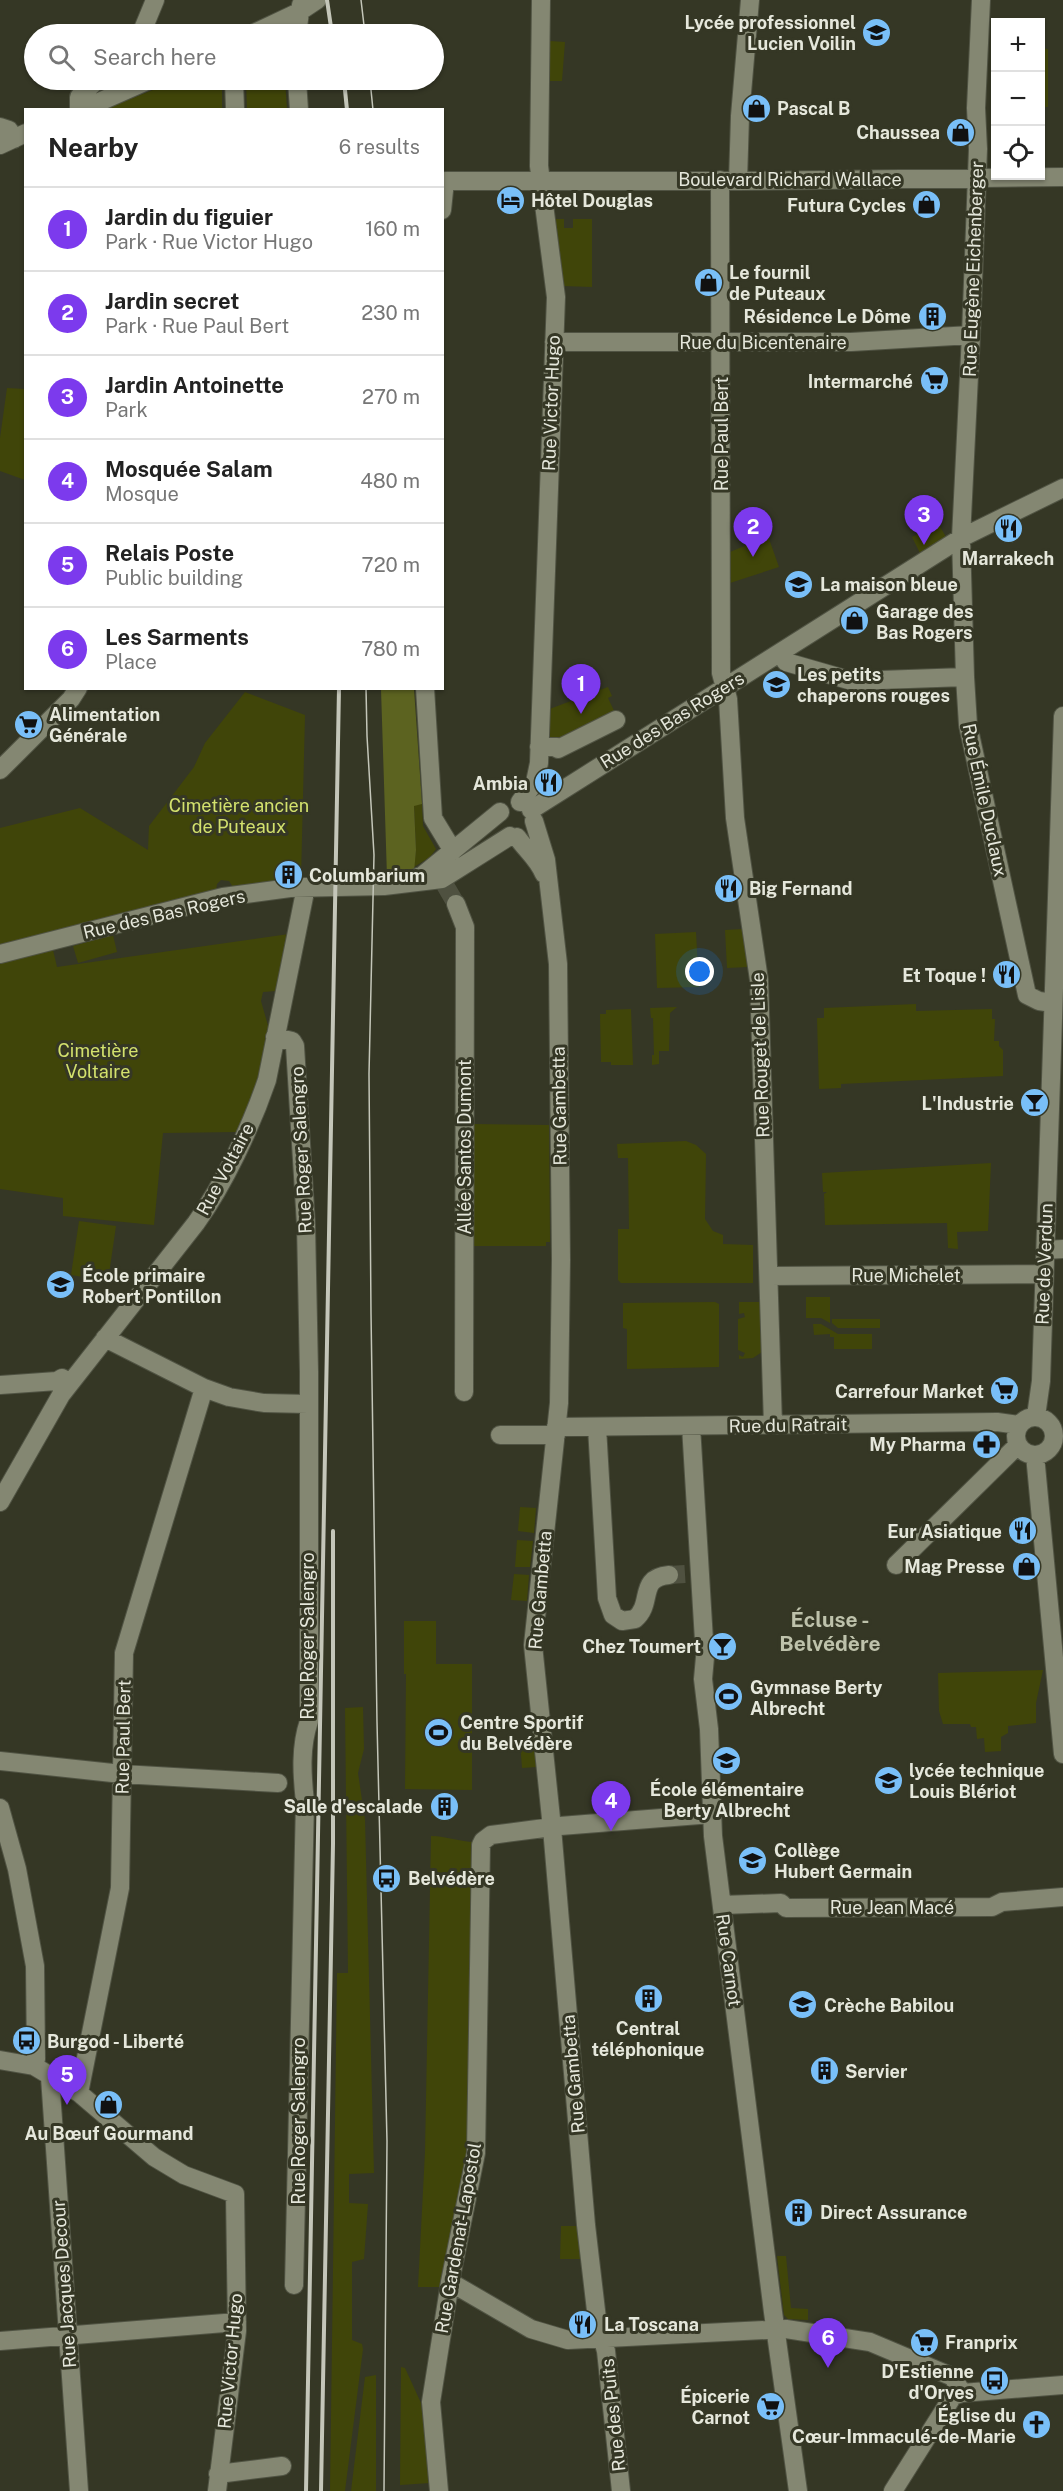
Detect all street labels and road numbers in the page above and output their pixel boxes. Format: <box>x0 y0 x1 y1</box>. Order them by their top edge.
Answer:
street label: Rue Eugène Eichenberger <box>959 161 987 377</box>
street label: Boulevard Richard Wallace <box>678 169 902 190</box>
street label: Rue du Bicentenaire <box>679 332 847 353</box>
street label: Rue Victor Hugo <box>538 335 564 471</box>
street label: Rue Paul Bert <box>711 377 732 491</box>
street label: Rue des Bas Rogers <box>596 667 748 773</box>
street label: Rue Émile Duclaux <box>959 721 1012 878</box>
street label: Rue des Bas Rogers <box>81 885 247 943</box>
street label: Rue Rouget de Lisle <box>747 972 773 1138</box>
street label: Rue Gambetta <box>547 1046 571 1166</box>
street label: Allée Santos Dumont <box>454 1059 475 1235</box>
street label: Rue Roger Salengro <box>286 1066 316 1234</box>
street label: Rue Voltaire <box>192 1119 258 1219</box>
street label: Rue de Verdun <box>1031 1203 1057 1325</box>
street label: Rue Michelet <box>851 1265 961 1286</box>
street label: Rue du Ratrait <box>728 1413 848 1437</box>
street label: Rue Gambetta <box>524 1530 556 1650</box>
street label: Rue Roger Salengro <box>297 1552 318 1720</box>
street label: Rue Paul Bert <box>112 1679 134 1795</box>
street label: Rue Jean Macé <box>830 1897 954 1918</box>
street label: Rue Carnot <box>712 1912 746 2008</box>
street label: Rue Gambetta <box>557 2014 589 2134</box>
street label: Rue Roger Salengro <box>288 2037 309 2205</box>
street label: Rue Gardenat-Lapostol <box>431 2141 485 2335</box>
street label: Rue Jacques Decour <box>48 2199 80 2369</box>
street label: Rue Victor Hugo <box>214 2292 246 2430</box>
street label: Rue des Puits <box>597 2357 629 2473</box>

